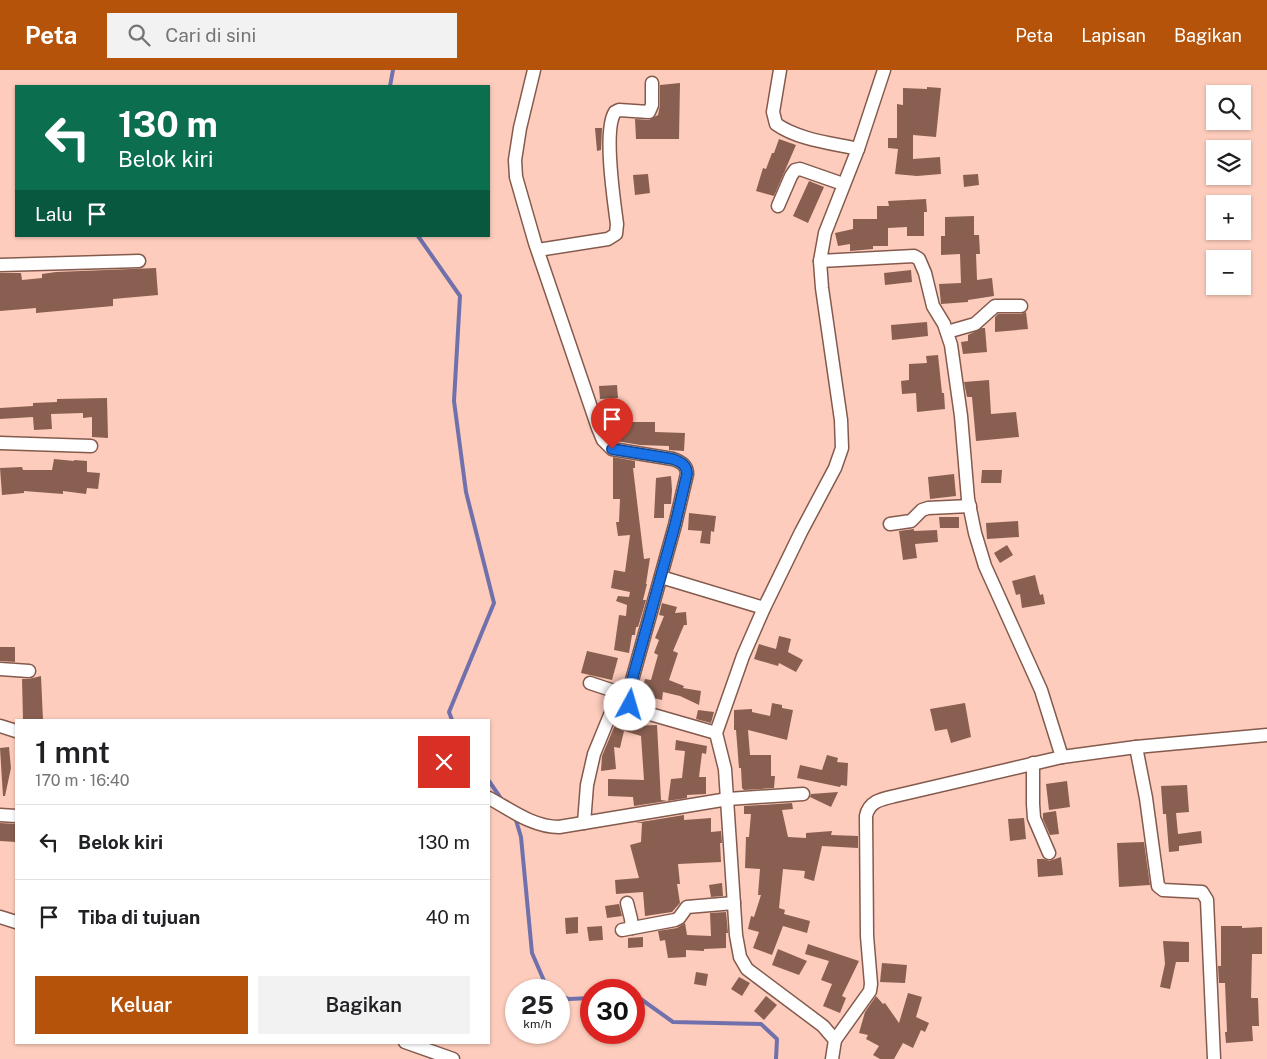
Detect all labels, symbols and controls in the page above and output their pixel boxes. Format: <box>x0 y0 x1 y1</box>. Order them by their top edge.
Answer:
search box <box>107 13 457 58</box>
text: Peta <box>25 21 77 49</box>
icon: search <box>125 21 153 49</box>
text: Cari di sini <box>165 24 256 46</box>
text: Peta <box>1015 25 1053 46</box>
text: Lapisan <box>1081 25 1146 46</box>
text: Bagikan <box>1174 25 1242 46</box>
map controls <box>1206 85 1251 295</box>
button: search <box>1206 85 1251 130</box>
text: 130 m <box>118 104 218 145</box>
icon: left <box>35 105 100 170</box>
button: layers <box>1206 140 1251 185</box>
text: Belok kiri <box>118 146 214 172</box>
button: + <box>1206 195 1251 240</box>
icon: arrive <box>83 200 111 228</box>
text: Lalu <box>35 203 73 225</box>
button: − <box>1206 250 1251 295</box>
pin <box>591 398 633 449</box>
icon: arrive <box>598 405 626 433</box>
position arrow <box>603 678 655 730</box>
text: 1 mnt <box>35 734 110 770</box>
button: close <box>418 736 470 788</box>
text: 170 m · 16:40 <box>35 771 130 790</box>
icon: left <box>35 828 63 856</box>
text: Belok kiri <box>78 831 163 853</box>
text: 130 m <box>418 831 470 853</box>
icon: arrive <box>35 903 63 931</box>
text: Tiba di tujuan <box>78 906 200 928</box>
text: 40 m <box>425 906 470 928</box>
button: Keluar <box>35 976 248 1034</box>
button: Bagikan <box>258 976 470 1034</box>
speed limit sign: 30 <box>580 979 645 1044</box>
text: 25 <box>521 990 554 1020</box>
text: km/h <box>523 1017 552 1031</box>

